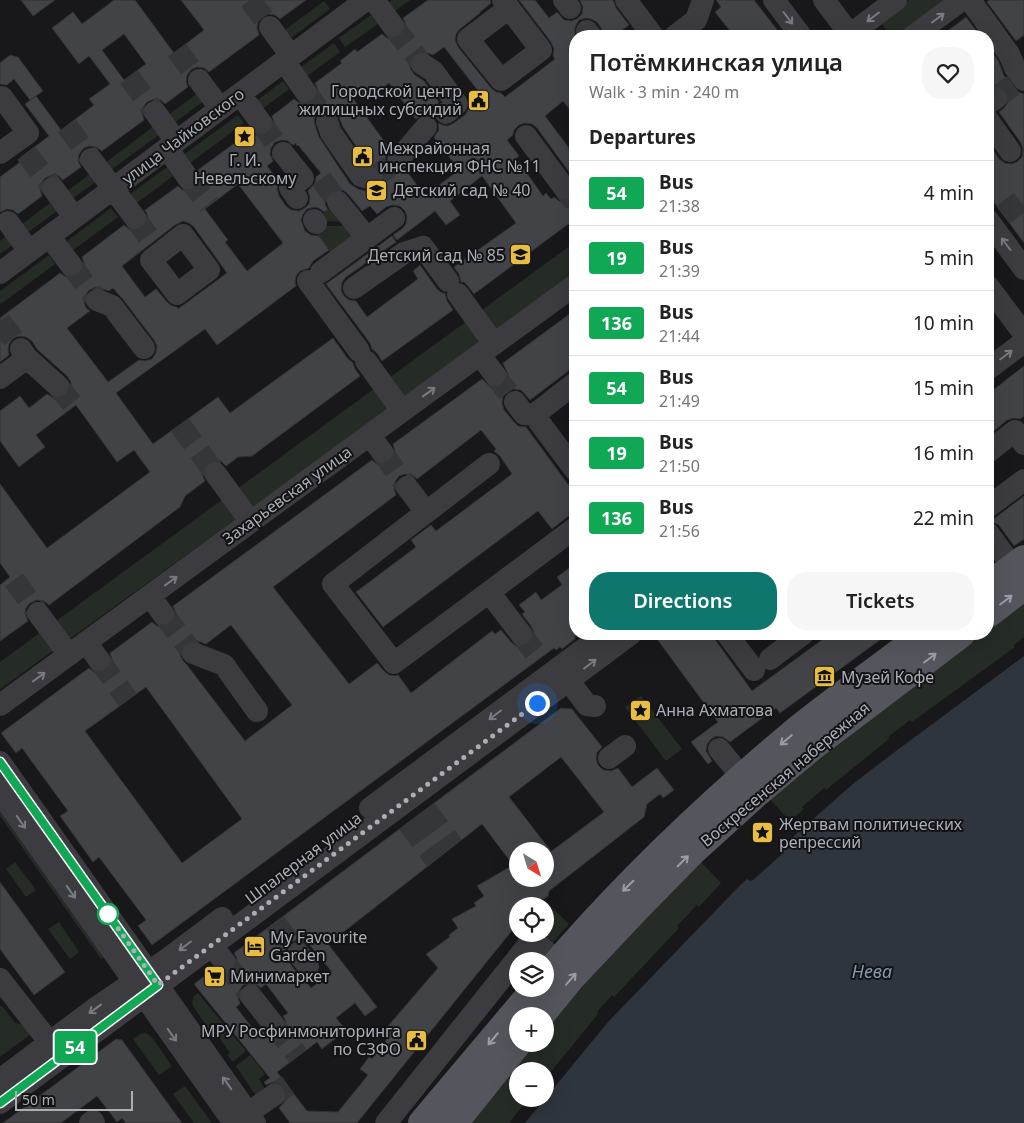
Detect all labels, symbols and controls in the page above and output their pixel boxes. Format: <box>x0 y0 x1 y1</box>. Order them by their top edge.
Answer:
one-way arrow <box>783 11 793 25</box>
one-way arrow <box>867 12 880 23</box>
one-way arrow <box>931 13 945 23</box>
text: Потёмкинская улица <box>589 45 843 78</box>
button: heart <box>922 47 974 99</box>
place label: Городской центр жилищных субсидий <box>299 80 462 120</box>
text: Walk · 3 min · 240 m <box>589 81 739 103</box>
street label: улица Чайковского <box>117 83 249 189</box>
public building icon: Городской центр жилищных субсидий <box>466 88 490 112</box>
place icon: Г. И. Невельскому <box>233 124 257 148</box>
text: Departures <box>589 124 696 150</box>
place label: Межрайонная инспекция ФНС №11 <box>379 137 541 177</box>
public building icon: Межрайонная инспекция ФНС №11 <box>351 145 375 169</box>
place label: Г. И. Невельскому <box>194 149 297 189</box>
text: Bus <box>659 169 694 195</box>
school or university icon: Детский сад № 40 <box>365 178 389 202</box>
place label: Детский сад № 40 <box>393 179 530 201</box>
text: 4 min <box>924 180 974 206</box>
text: 54 <box>606 181 627 205</box>
text: 21:38 <box>659 195 700 217</box>
text: Bus <box>659 234 694 260</box>
one-way arrow <box>1001 237 1011 251</box>
school or university icon: Детский сад № 85 <box>509 243 533 267</box>
place label: Детский сад № 85 <box>368 244 505 266</box>
text: 5 min <box>924 245 974 271</box>
text: 19 <box>606 246 627 270</box>
text: 21:39 <box>659 260 700 282</box>
text: Bus <box>659 299 694 325</box>
text: 10 min <box>913 310 974 336</box>
text: 136 <box>601 311 632 335</box>
text: 21:44 <box>659 325 700 347</box>
one-way arrow <box>999 350 1013 360</box>
text: Bus <box>659 364 694 390</box>
text: 15 min <box>913 375 974 401</box>
text: 54 <box>606 376 627 400</box>
one-way arrow <box>422 387 436 397</box>
text: 21:49 <box>659 390 700 412</box>
text: Bus <box>659 429 694 455</box>
text: 16 min <box>913 440 974 466</box>
street label: Захарьевская улица <box>218 441 356 549</box>
text: 19 <box>606 441 627 465</box>
text: 21:50 <box>659 455 700 477</box>
text: Bus <box>659 494 694 520</box>
text: 22 min <box>913 505 974 531</box>
text: 136 <box>601 506 632 530</box>
text: 21:56 <box>659 520 700 542</box>
button: Directions <box>589 572 777 630</box>
button: Tickets <box>787 572 974 630</box>
one-way arrow <box>164 576 178 586</box>
one-way arrow <box>999 594 1012 605</box>
one-way arrow <box>923 652 936 663</box>
one-way arrow <box>583 659 597 669</box>
museum icon: Музей Кофе <box>813 665 837 689</box>
place label: Музей Кофе <box>841 666 934 688</box>
one-way arrow <box>32 671 45 682</box>
your location <box>525 691 550 716</box>
street label: Воскресенская набережная <box>696 696 874 852</box>
place icon: Анна Ахматова <box>628 698 652 722</box>
place label: Анна Ахматова <box>656 699 773 721</box>
one-way arrow <box>488 710 502 720</box>
one-way arrow <box>779 735 792 746</box>
street label: Шпалерная улица <box>240 807 366 909</box>
place label: Жертвам политических репрессий <box>779 813 963 853</box>
one-way arrow <box>16 815 26 829</box>
place icon: Жертвам политических репрессий <box>751 821 775 845</box>
north arrow <box>509 842 554 888</box>
map controls <box>509 842 554 1107</box>
one-way arrow <box>677 855 689 867</box>
one-way arrow <box>622 880 634 893</box>
one-way arrow <box>66 884 76 898</box>
button: locate <box>509 897 554 942</box>
unlabelled marker <box>97 903 119 925</box>
place label: My Favourite Garden <box>270 926 367 966</box>
hotel icon: My Favourite Garden <box>242 934 266 958</box>
one-way arrow <box>178 941 192 951</box>
button: layers <box>509 952 554 997</box>
water label: Нева <box>852 959 892 983</box>
supermarket icon: Минимаркет <box>202 964 226 988</box>
place label: Минимаркет <box>230 965 330 987</box>
one-way arrow <box>565 972 577 985</box>
one-way arrow <box>88 1004 102 1014</box>
button: + <box>509 1007 554 1052</box>
place label: МРУ Росфинмониторинга по СЗФО <box>201 1020 401 1060</box>
one-way arrow <box>167 1028 177 1042</box>
public building icon: МРУ Росфинмониторинга по СЗФО <box>405 1028 429 1052</box>
line badge: 54 <box>52 1031 98 1063</box>
one-way arrow <box>487 1033 498 1046</box>
text: 54 <box>65 1035 85 1059</box>
button: − <box>509 1062 554 1107</box>
one-way arrow <box>222 1076 232 1090</box>
scale bar <box>15 1088 132 1111</box>
text: 50 m <box>22 1090 55 1109</box>

